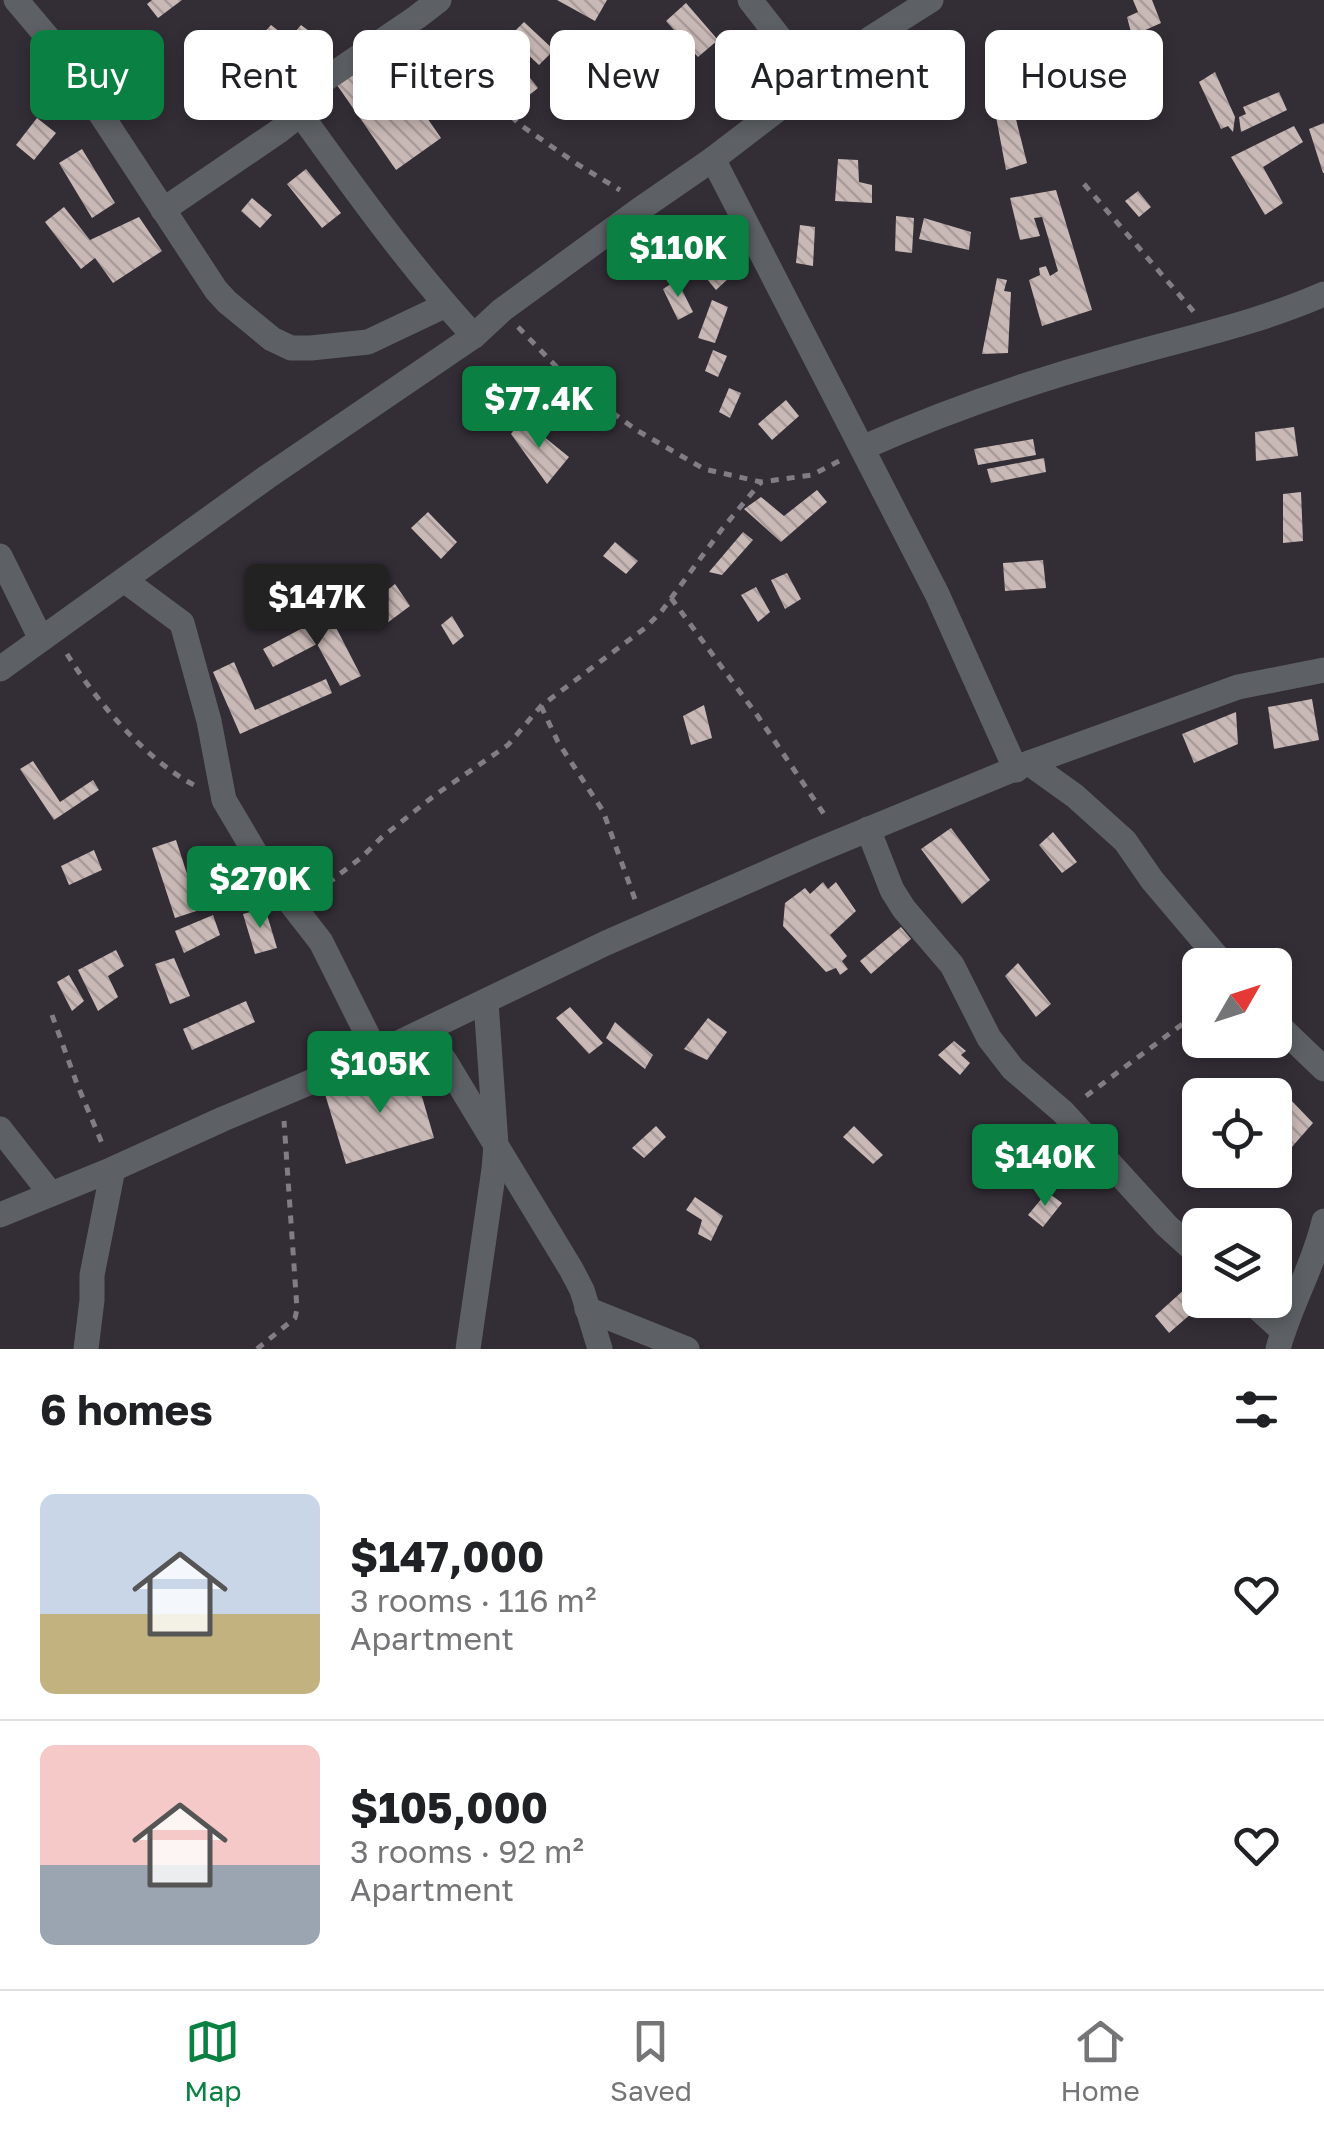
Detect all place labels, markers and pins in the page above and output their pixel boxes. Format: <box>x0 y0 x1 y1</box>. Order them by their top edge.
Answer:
pin: $110K <box>608 215 748 300</box>
pin: $77.4K <box>458 366 620 451</box>
pin: $147K <box>247 564 387 649</box>
pin: $270K <box>190 846 330 931</box>
pin: $105K <box>310 1031 450 1116</box>
pin: $140K <box>975 1124 1115 1209</box>

